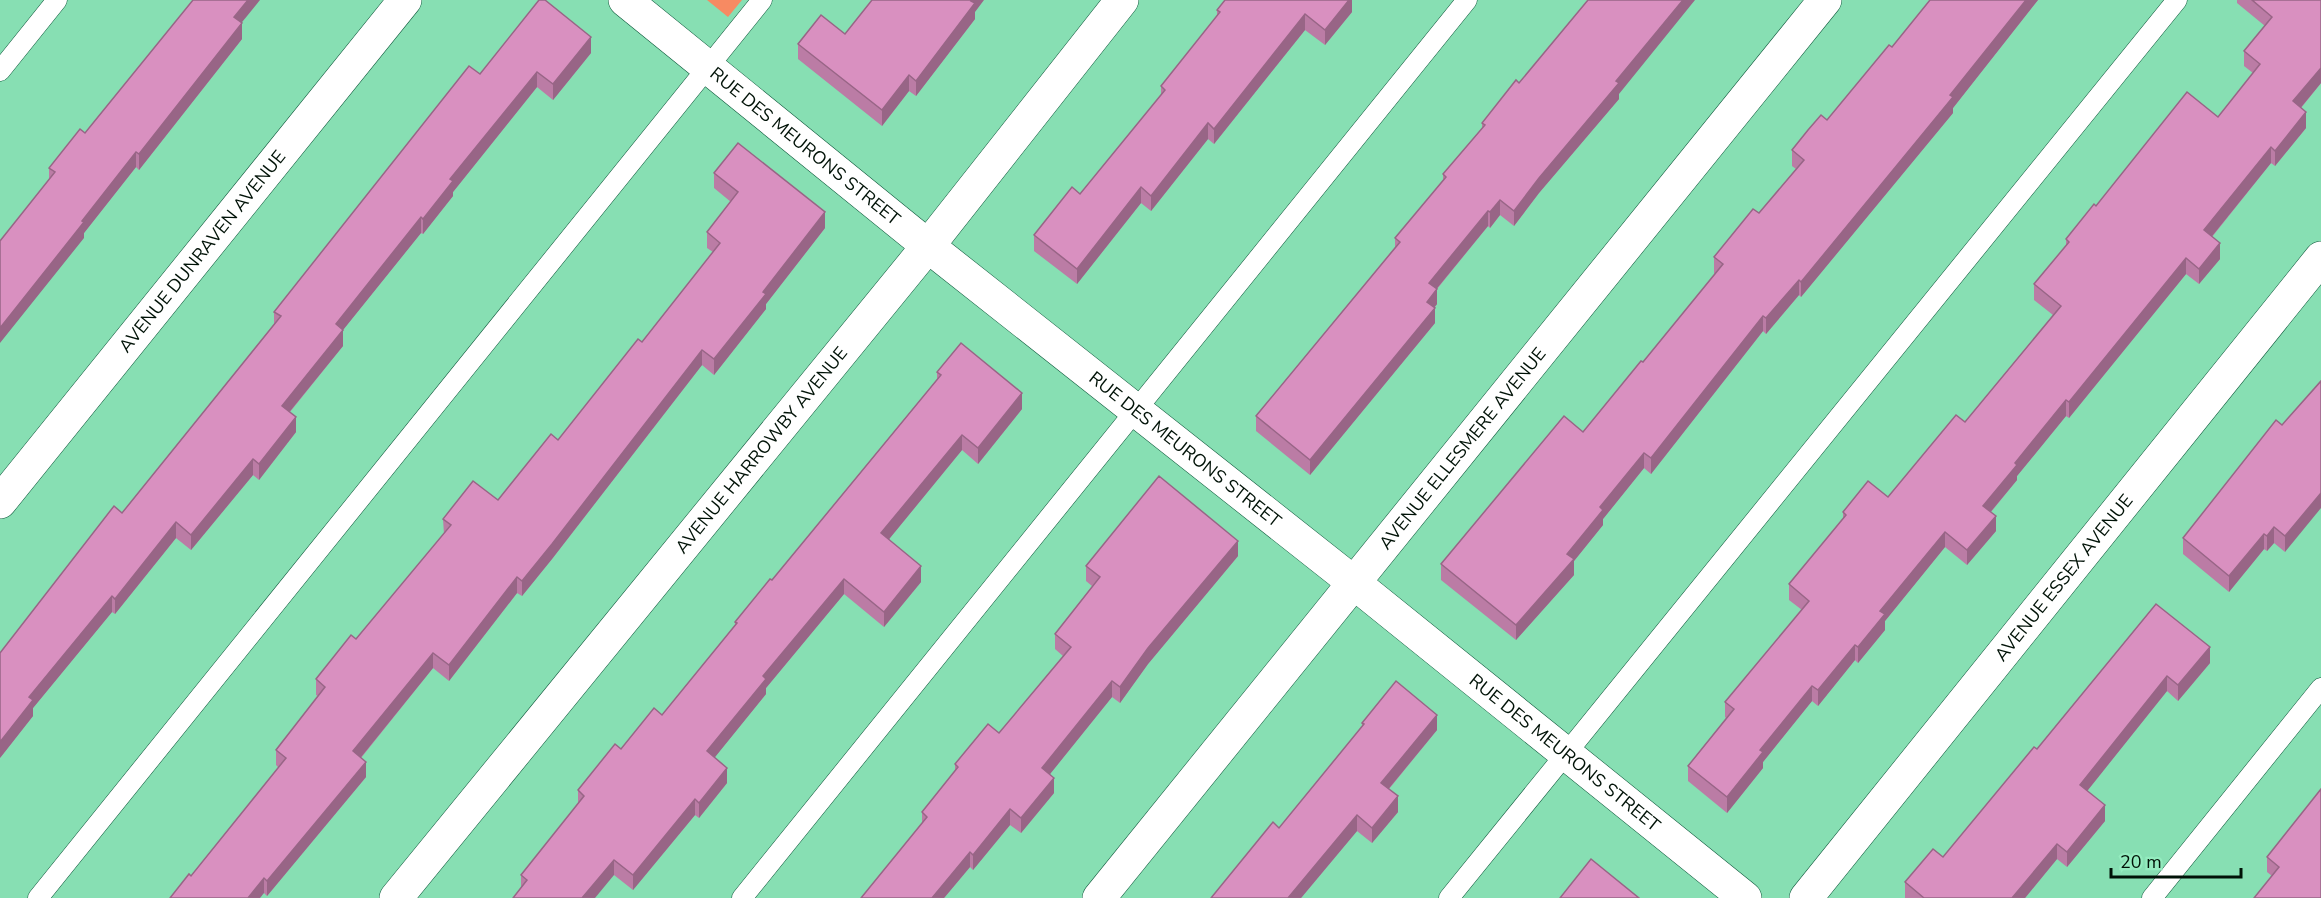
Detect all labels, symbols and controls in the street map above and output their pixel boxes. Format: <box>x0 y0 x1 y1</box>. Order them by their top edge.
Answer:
street label: RUE DES MEURONS STREET <box>705 62 906 231</box>
street label: AVENUE DUNRAVEN AVENUE <box>113 145 291 357</box>
street label: AVENUE HARROWBY AVENUE <box>670 342 853 559</box>
street label: AVENUE ELLESMERE AVENUE <box>1373 343 1551 554</box>
street label: RUE DES MEURONS STREET <box>1084 366 1286 533</box>
street label: AVENUE ESSEX AVENUE <box>1989 489 2138 666</box>
street label: RUE DES MEURONS STREET <box>1464 668 1665 837</box>
scale bar <box>2111 841 2242 879</box>
text: 20 m <box>2120 850 2162 874</box>

